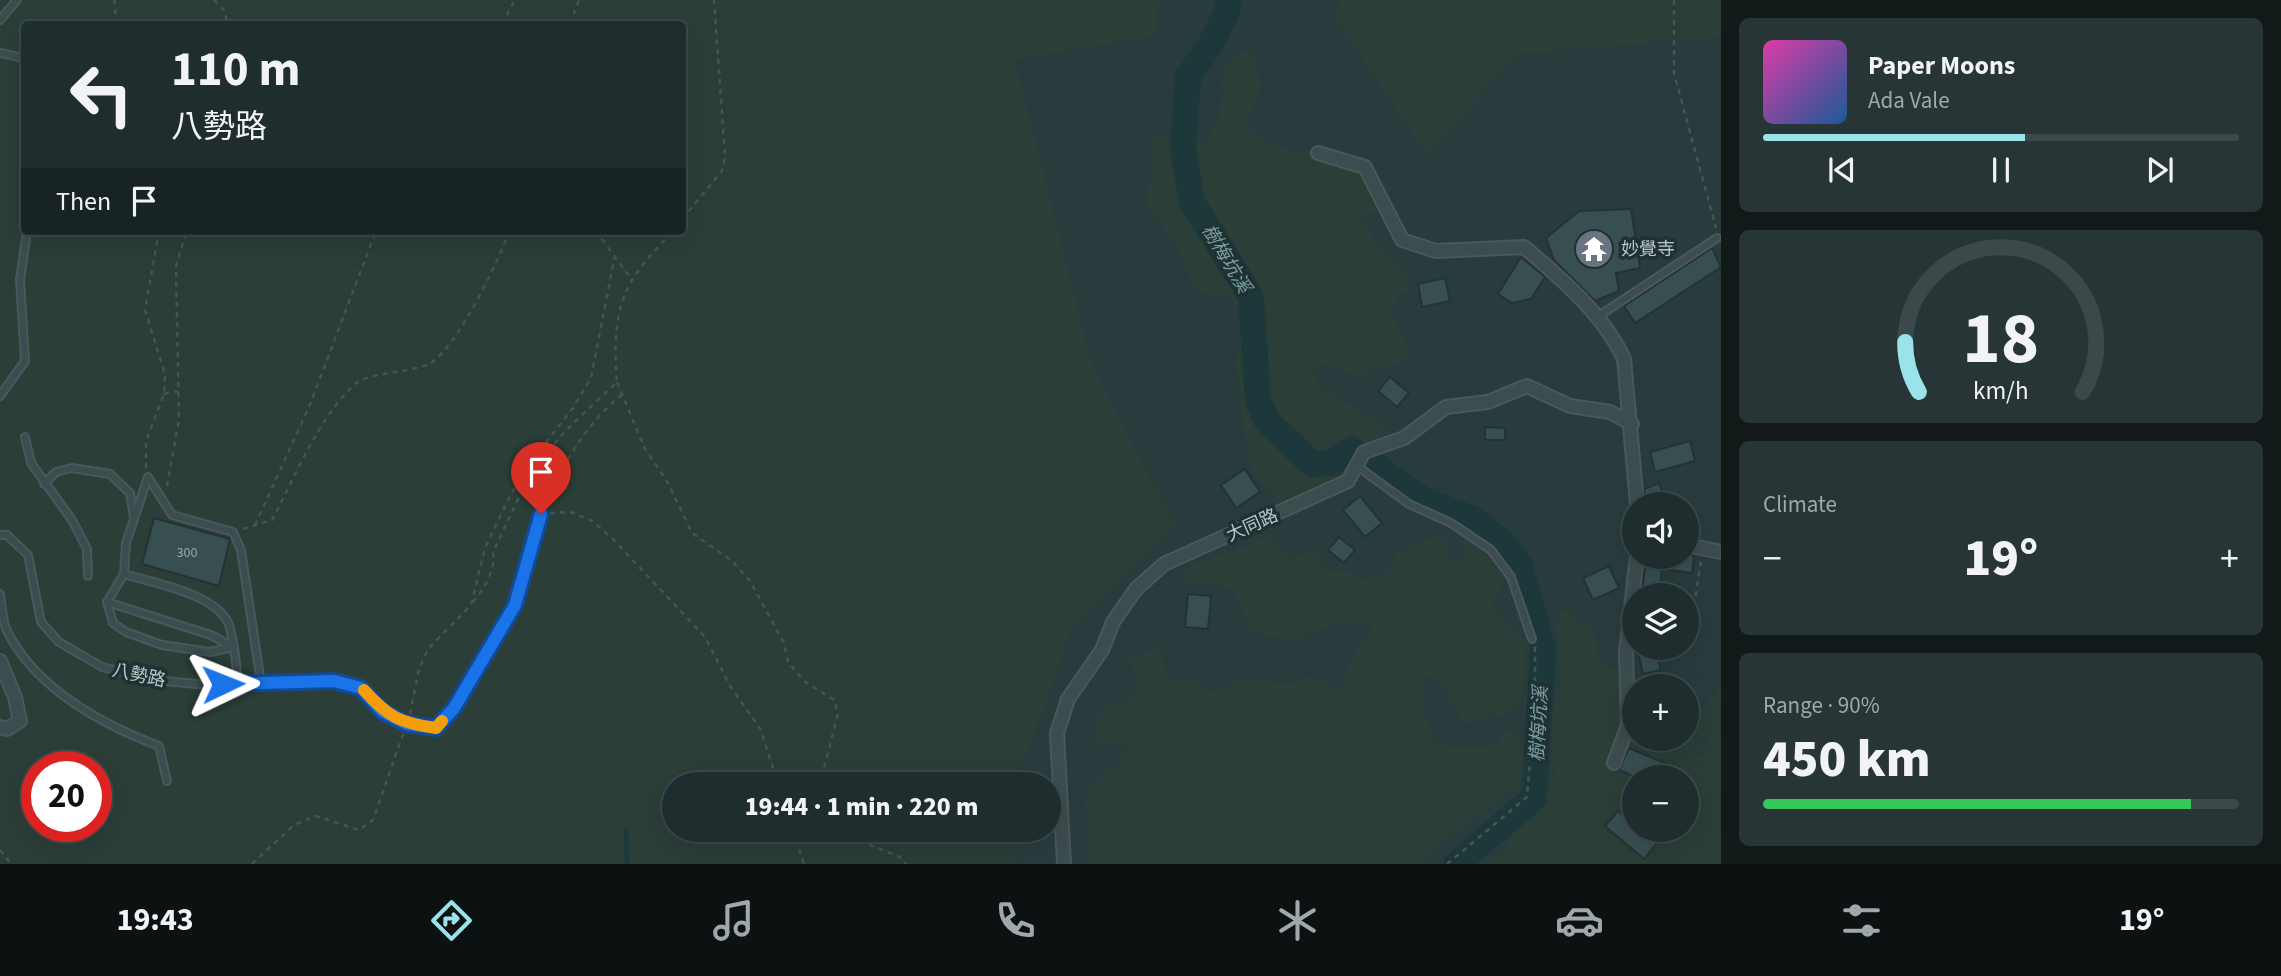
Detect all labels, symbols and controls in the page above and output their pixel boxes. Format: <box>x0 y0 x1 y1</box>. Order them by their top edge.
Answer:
text: 110 m <box>171 35 300 105</box>
text: Paper Moons <box>1868 47 2015 84</box>
icon: left <box>56 49 147 140</box>
text: Ada Vale <box>1868 84 1950 117</box>
text: 八勢路 <box>171 104 267 150</box>
icon: previous <box>1823 151 1861 189</box>
icon: pause <box>1982 151 2020 189</box>
icon: next <box>2141 151 2179 189</box>
icon: arrive <box>125 182 163 220</box>
text: Then <box>56 183 111 220</box>
water label: 樹梅坑溪 <box>1195 219 1258 301</box>
temple icon: 妙覺寺 <box>1573 228 1615 270</box>
place label: 妙覺寺 <box>1621 237 1675 262</box>
text: 18 <box>1963 288 2039 392</box>
text: km/h <box>1973 373 2029 409</box>
pin <box>511 442 571 514</box>
icon: arrive <box>522 453 560 491</box>
text: Climate <box>1763 488 1837 521</box>
map controls <box>1622 492 1699 842</box>
button: sound <box>1622 492 1699 569</box>
street label: 大同路 <box>1222 503 1282 548</box>
text: 19° <box>1964 522 2038 596</box>
text: − <box>1763 532 1782 586</box>
text: + <box>2220 532 2239 586</box>
house number: 300 <box>177 543 197 563</box>
button: layers <box>1622 583 1699 660</box>
position arrow <box>186 647 260 721</box>
street label: 八勢路 <box>110 658 168 693</box>
button: + <box>1622 674 1699 751</box>
water label: 樹梅坑溪 <box>1524 682 1555 763</box>
text: Range · 90% <box>1763 689 1880 722</box>
text: 450 km <box>1763 723 1931 797</box>
speed limit sign: 20 <box>21 751 112 842</box>
button: − <box>1622 765 1699 842</box>
text: 19:44 · 1 min · 220 m <box>745 788 978 825</box>
icon: directions <box>427 896 476 945</box>
icon: music <box>709 896 758 945</box>
icon: phone <box>991 896 1040 945</box>
icon: climate <box>1273 896 1322 945</box>
icon: car <box>1555 896 1604 945</box>
icon: filters <box>1837 896 1886 945</box>
text: 19:43 <box>117 897 194 943</box>
text: 19° <box>2119 897 2164 943</box>

